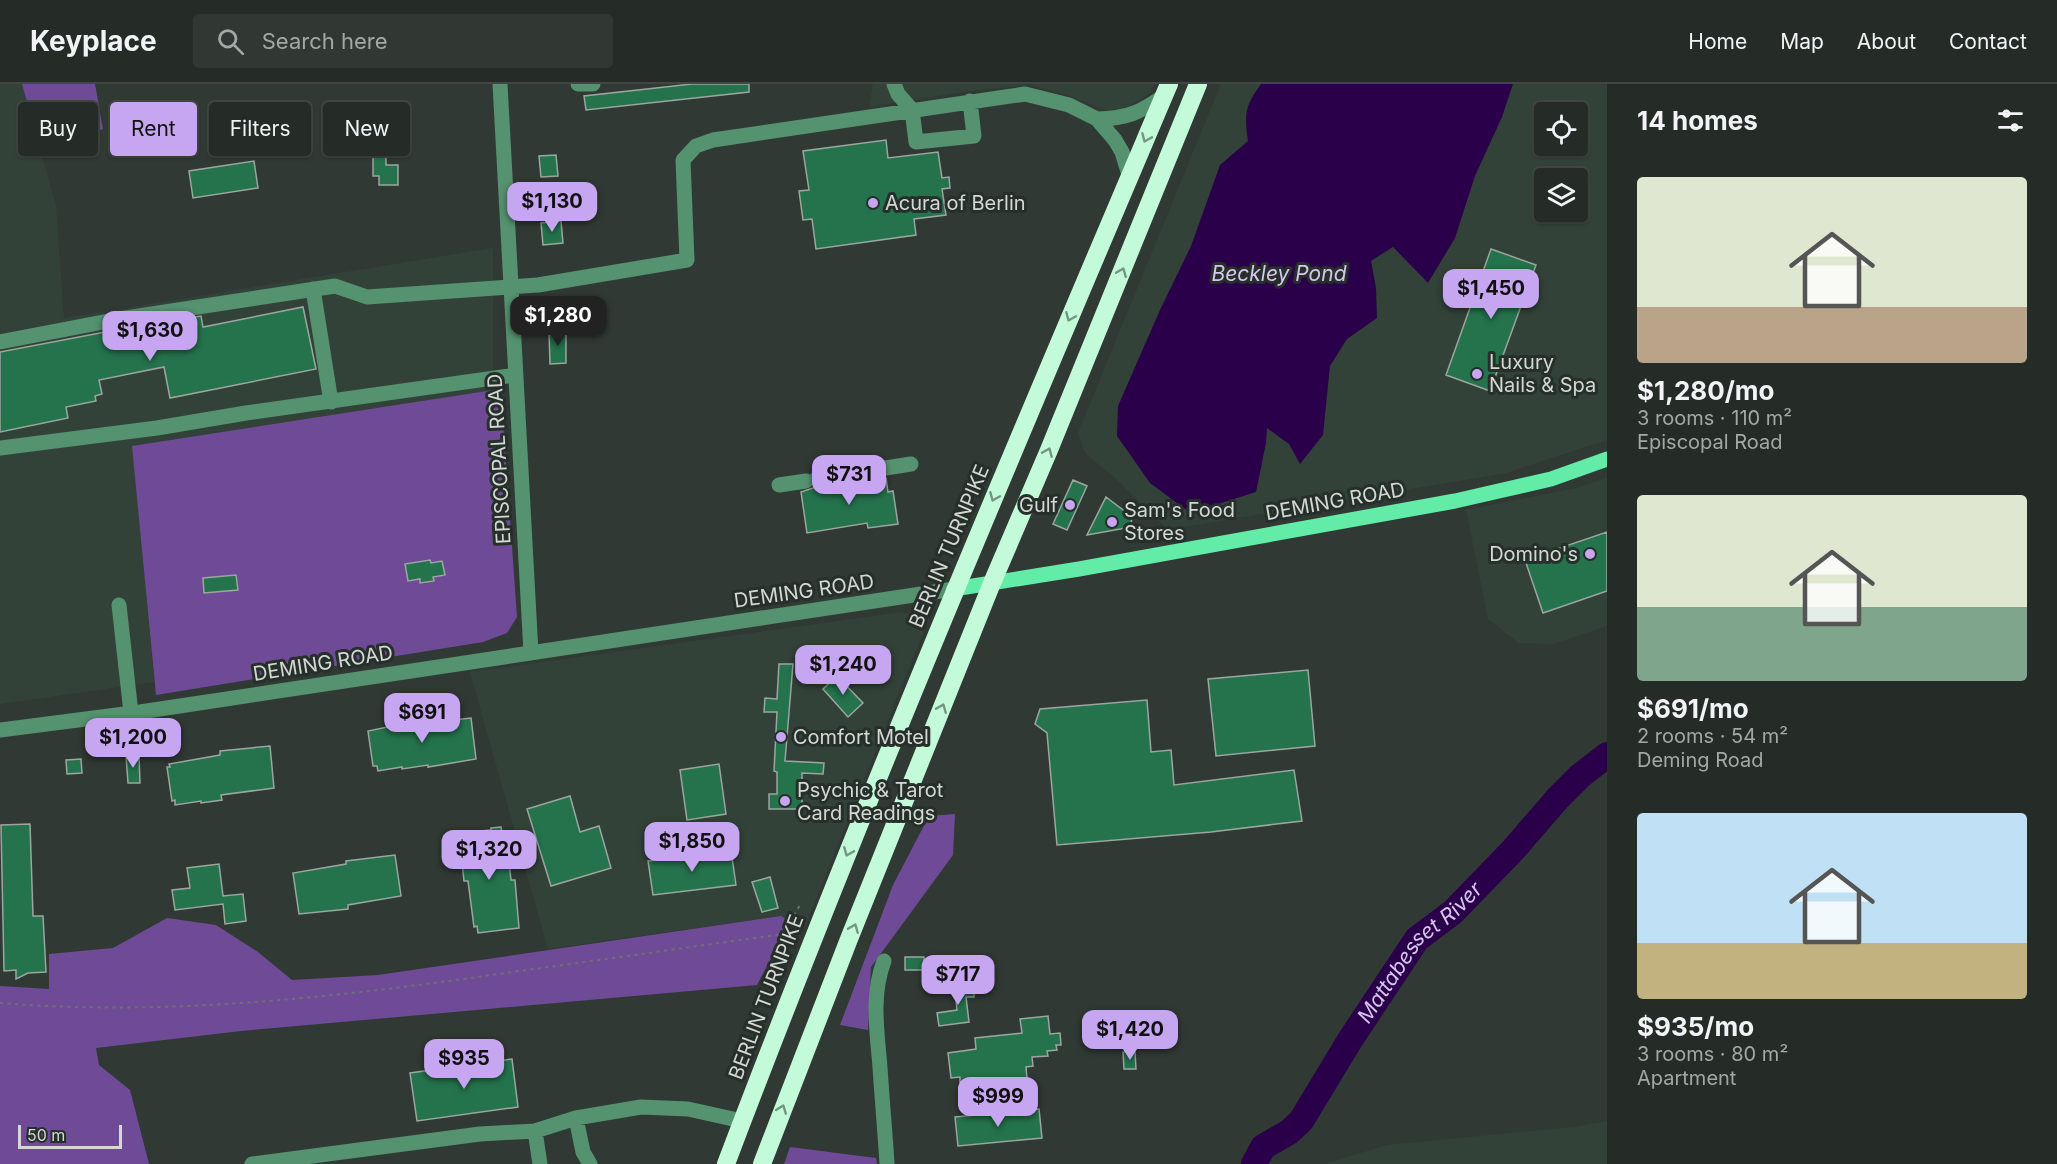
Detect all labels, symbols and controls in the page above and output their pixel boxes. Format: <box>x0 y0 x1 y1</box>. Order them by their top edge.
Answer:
search box <box>193 14 613 68</box>
text: Keyplace <box>30 24 157 58</box>
icon: search <box>214 25 247 58</box>
text: Search here <box>262 28 388 54</box>
text: Home <box>1688 29 1747 54</box>
text: Map <box>1780 29 1824 54</box>
text: About <box>1857 29 1916 54</box>
text: Contact <box>1949 29 2027 54</box>
chip: Buy <box>18 102 98 156</box>
chip: Rent <box>110 102 197 156</box>
chip: Filters <box>209 102 311 156</box>
chip: New <box>323 102 410 156</box>
map controls <box>1534 102 1588 222</box>
button: locate <box>1534 102 1588 156</box>
icon: filters <box>1994 104 2027 137</box>
text: 14 homes <box>1637 105 1758 136</box>
one-way arrow <box>1142 132 1154 143</box>
button: layers <box>1534 168 1588 222</box>
pin: $1,130 <box>503 182 601 233</box>
text: $1,130 <box>521 189 583 213</box>
place label: Acura of Berlin <box>885 191 1026 215</box>
marker: Acura of Berlin <box>866 196 880 210</box>
icon: home <box>1778 216 1886 324</box>
water label: Beckley Pond <box>1211 261 1347 286</box>
one-way arrow <box>1115 267 1127 278</box>
pin: $1,450 <box>1442 269 1540 320</box>
text: $1,450 <box>1457 276 1525 300</box>
pin: $1,280 <box>509 296 607 347</box>
text: $1,280 <box>524 303 592 327</box>
pin: $1,630 <box>101 311 199 362</box>
one-way arrow <box>1065 311 1077 322</box>
text: $1,630 <box>116 318 184 342</box>
place label: Luxury Nails & Spa <box>1489 350 1596 397</box>
marker: Luxury Nails & Spa <box>1470 367 1484 381</box>
street label: EPISCOPAL ROAD <box>483 373 515 545</box>
text: $1,280/mo <box>1637 375 1775 406</box>
text: 3 rooms · 110 m² <box>1637 406 1792 430</box>
text: Episcopal Road <box>1637 430 1782 454</box>
one-way arrow <box>1041 448 1053 459</box>
pin: $731 <box>813 455 885 506</box>
street label: BERLIN TURNPIKE <box>904 461 994 631</box>
text: $731 <box>826 462 872 486</box>
street label: DEMING ROAD <box>1263 477 1407 525</box>
one-way arrow <box>989 490 1001 501</box>
place label: Gulf <box>1019 493 1059 517</box>
marker: Gulf <box>1063 498 1077 512</box>
place label: Sam's Food Stores <box>1124 498 1235 545</box>
marker: Sam's Food Stores <box>1105 515 1119 529</box>
icon: home <box>1778 534 1886 642</box>
place label: Domino's <box>1489 542 1578 566</box>
marker: Domino's <box>1583 547 1597 561</box>
street label: DEMING ROAD <box>732 569 876 613</box>
street label: DEMING ROAD <box>251 640 395 686</box>
pin: $1,240 <box>794 645 892 696</box>
text: $1,240 <box>809 652 877 676</box>
pin: $691 <box>386 693 458 744</box>
text: $691/mo <box>1637 693 1749 724</box>
text: $691 <box>398 700 446 724</box>
one-way arrow <box>935 703 947 714</box>
pin: $1,200 <box>84 718 182 769</box>
text: 2 rooms · 54 m² <box>1637 724 1788 748</box>
text: $1,200 <box>99 725 167 749</box>
place label: Comfort Motel <box>793 725 929 749</box>
marker: Comfort Motel <box>774 730 788 744</box>
text: Deming Road <box>1637 748 1763 772</box>
place label: Psychic & Tarot Card Readings <box>797 778 944 825</box>
marker: Psychic & Tarot Card Readings <box>778 794 792 808</box>
pin: $1,850 <box>643 822 741 873</box>
text: $1,850 <box>658 829 726 853</box>
pin: $1,320 <box>440 830 538 881</box>
text: $1,320 <box>456 837 522 861</box>
one-way arrow <box>843 846 855 857</box>
icon: home <box>1778 852 1886 960</box>
water label: Mattabesset River <box>1352 876 1488 1028</box>
street label: BERLIN TURNPIKE <box>723 911 809 1083</box>
one-way arrow <box>846 923 859 933</box>
pin: $717 <box>922 955 994 1006</box>
text: $717 <box>936 962 980 986</box>
pin: $1,420 <box>1081 1010 1179 1061</box>
text: $935/mo <box>1637 1011 1754 1042</box>
text: $1,420 <box>1096 1017 1164 1041</box>
pin: $935 <box>428 1039 500 1090</box>
text: 3 rooms · 80 m² <box>1637 1042 1788 1066</box>
text: $935 <box>438 1046 490 1070</box>
text: Apartment <box>1637 1066 1736 1090</box>
pin: $999 <box>962 1077 1034 1128</box>
text: $999 <box>972 1084 1024 1108</box>
one-way arrow <box>775 1104 788 1115</box>
scale bar <box>18 1122 122 1150</box>
text: 50 m <box>27 1125 65 1145</box>

